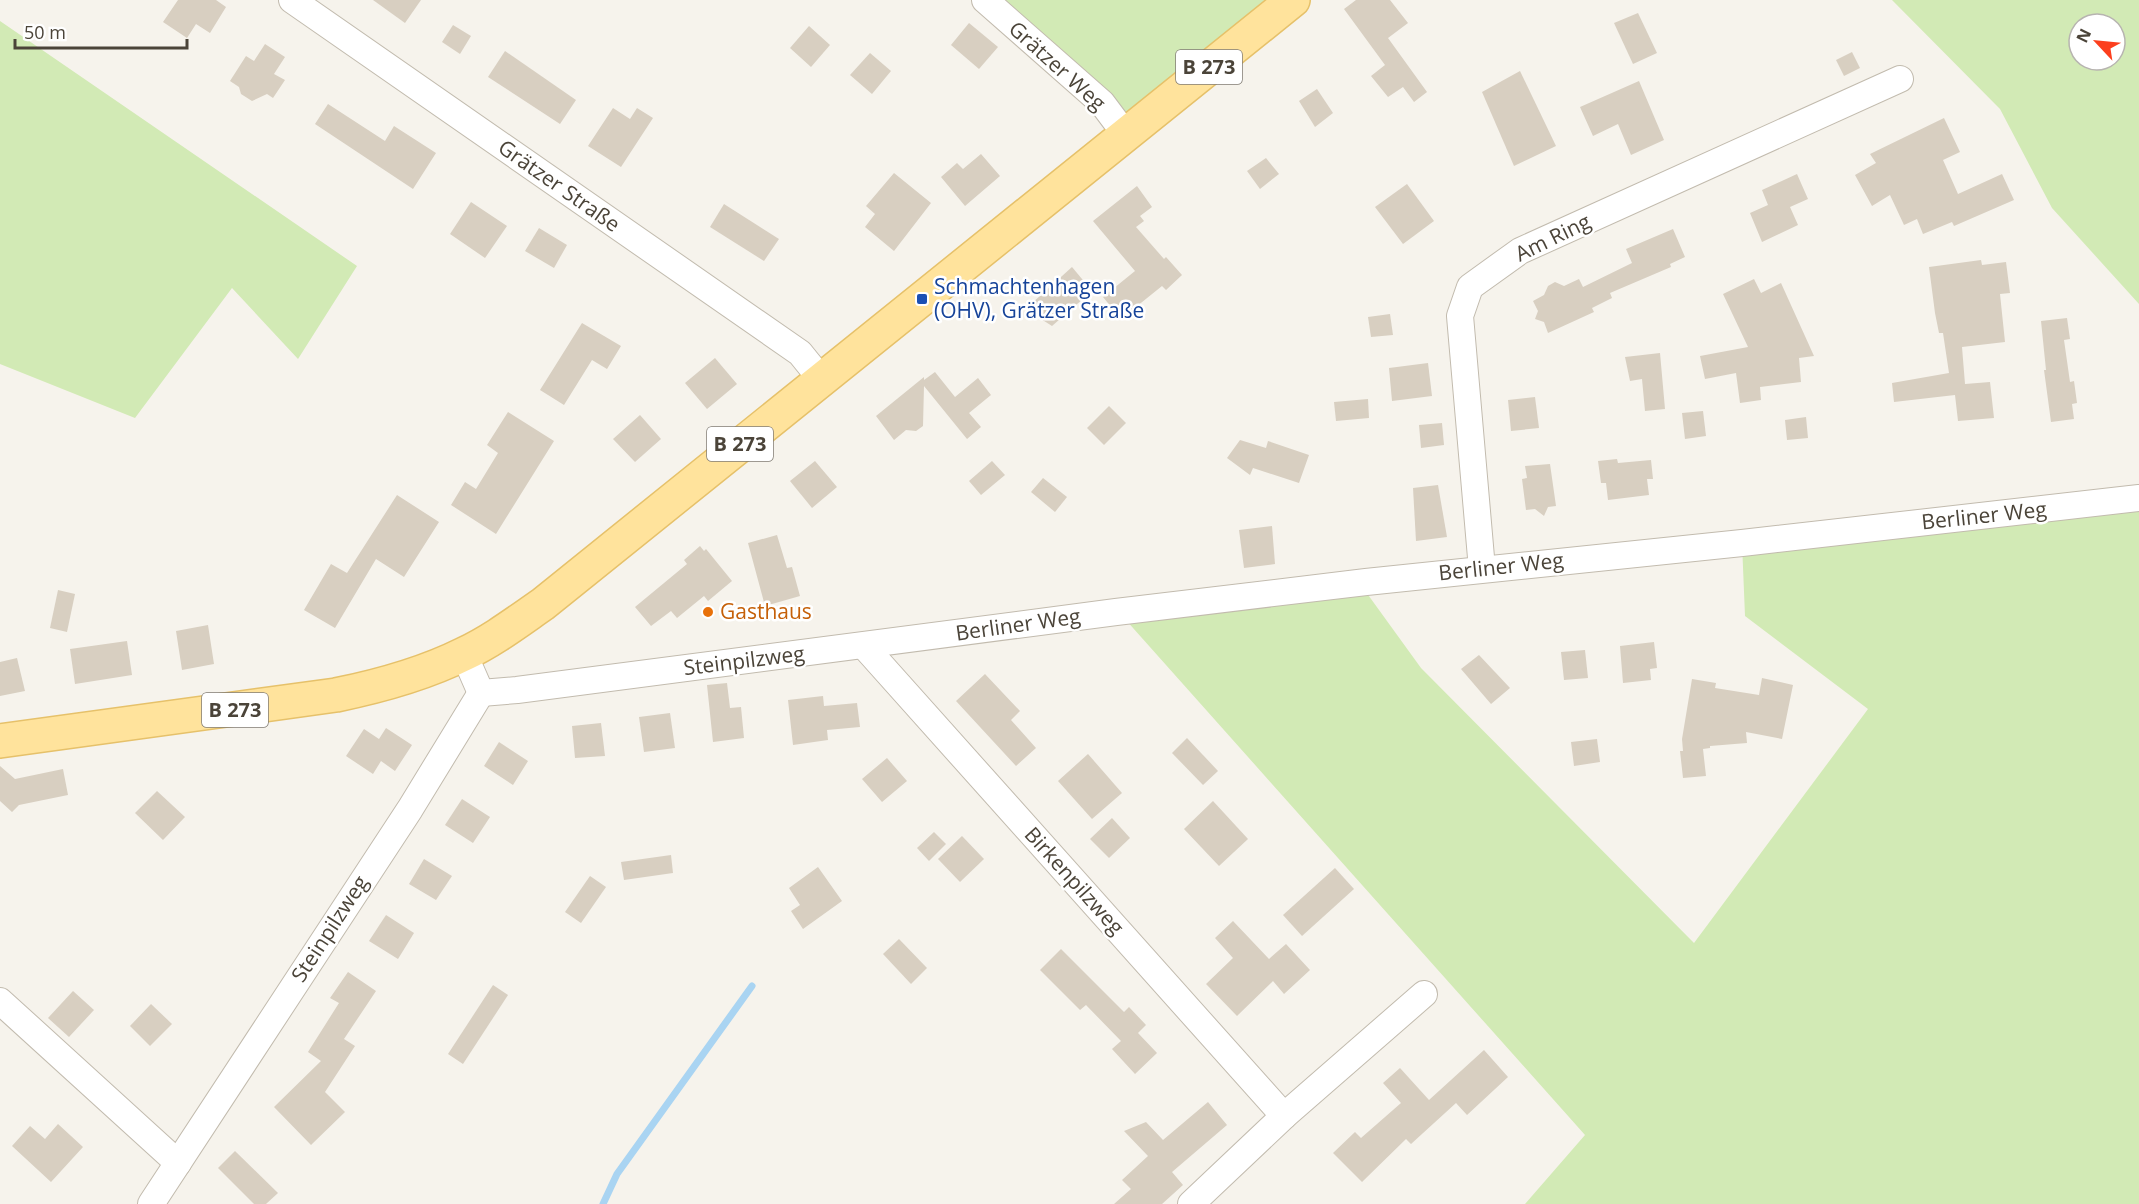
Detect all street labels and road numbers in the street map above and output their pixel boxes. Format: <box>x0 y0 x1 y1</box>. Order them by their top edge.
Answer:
street label: Grätzer Weg <box>1003 14 1112 116</box>
road number: B 273 <box>1176 50 1242 84</box>
street label: Grätzer Straße <box>493 133 626 238</box>
street label: Am Ring <box>1510 207 1595 267</box>
road number: B 273 <box>707 427 773 461</box>
street label: Berliner Weg <box>1920 495 2048 536</box>
street label: Berliner Weg <box>1437 546 1565 587</box>
street label: Berliner Weg <box>954 601 1082 647</box>
street label: Steinpilzweg <box>682 639 806 681</box>
road number: B 273 <box>202 693 268 727</box>
street label: Birkenpilzweg <box>1019 820 1131 940</box>
street label: Steinpilzweg <box>284 870 374 987</box>

